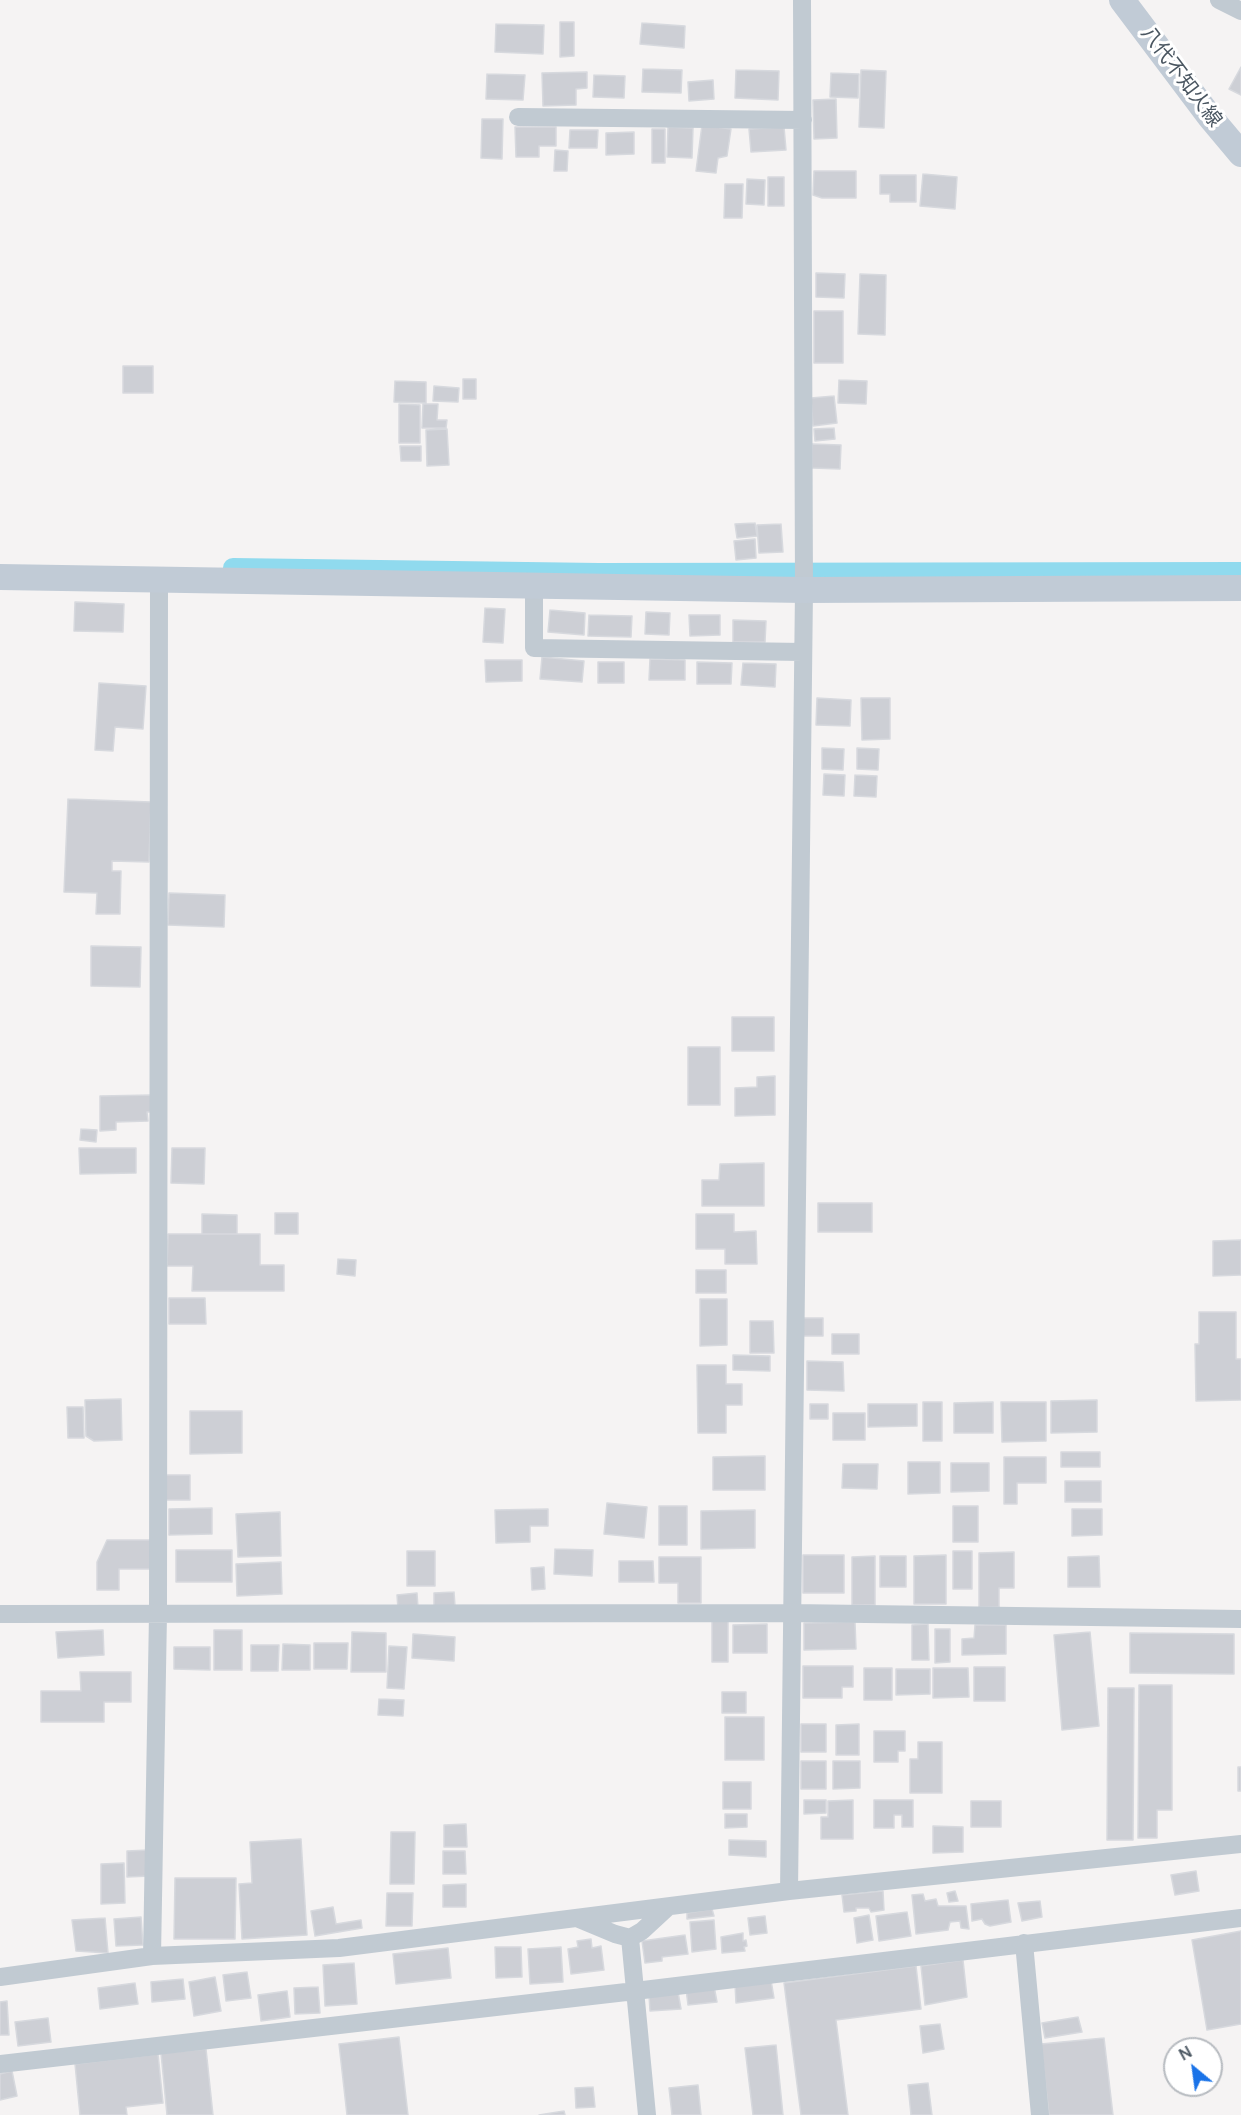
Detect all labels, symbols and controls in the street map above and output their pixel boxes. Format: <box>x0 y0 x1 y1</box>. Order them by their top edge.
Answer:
street label: 八代不知火線 <box>1135 22 1227 132</box>
north arrow <box>1163 2037 1223 2097</box>
text: N <box>1175 2041 1196 2065</box>

